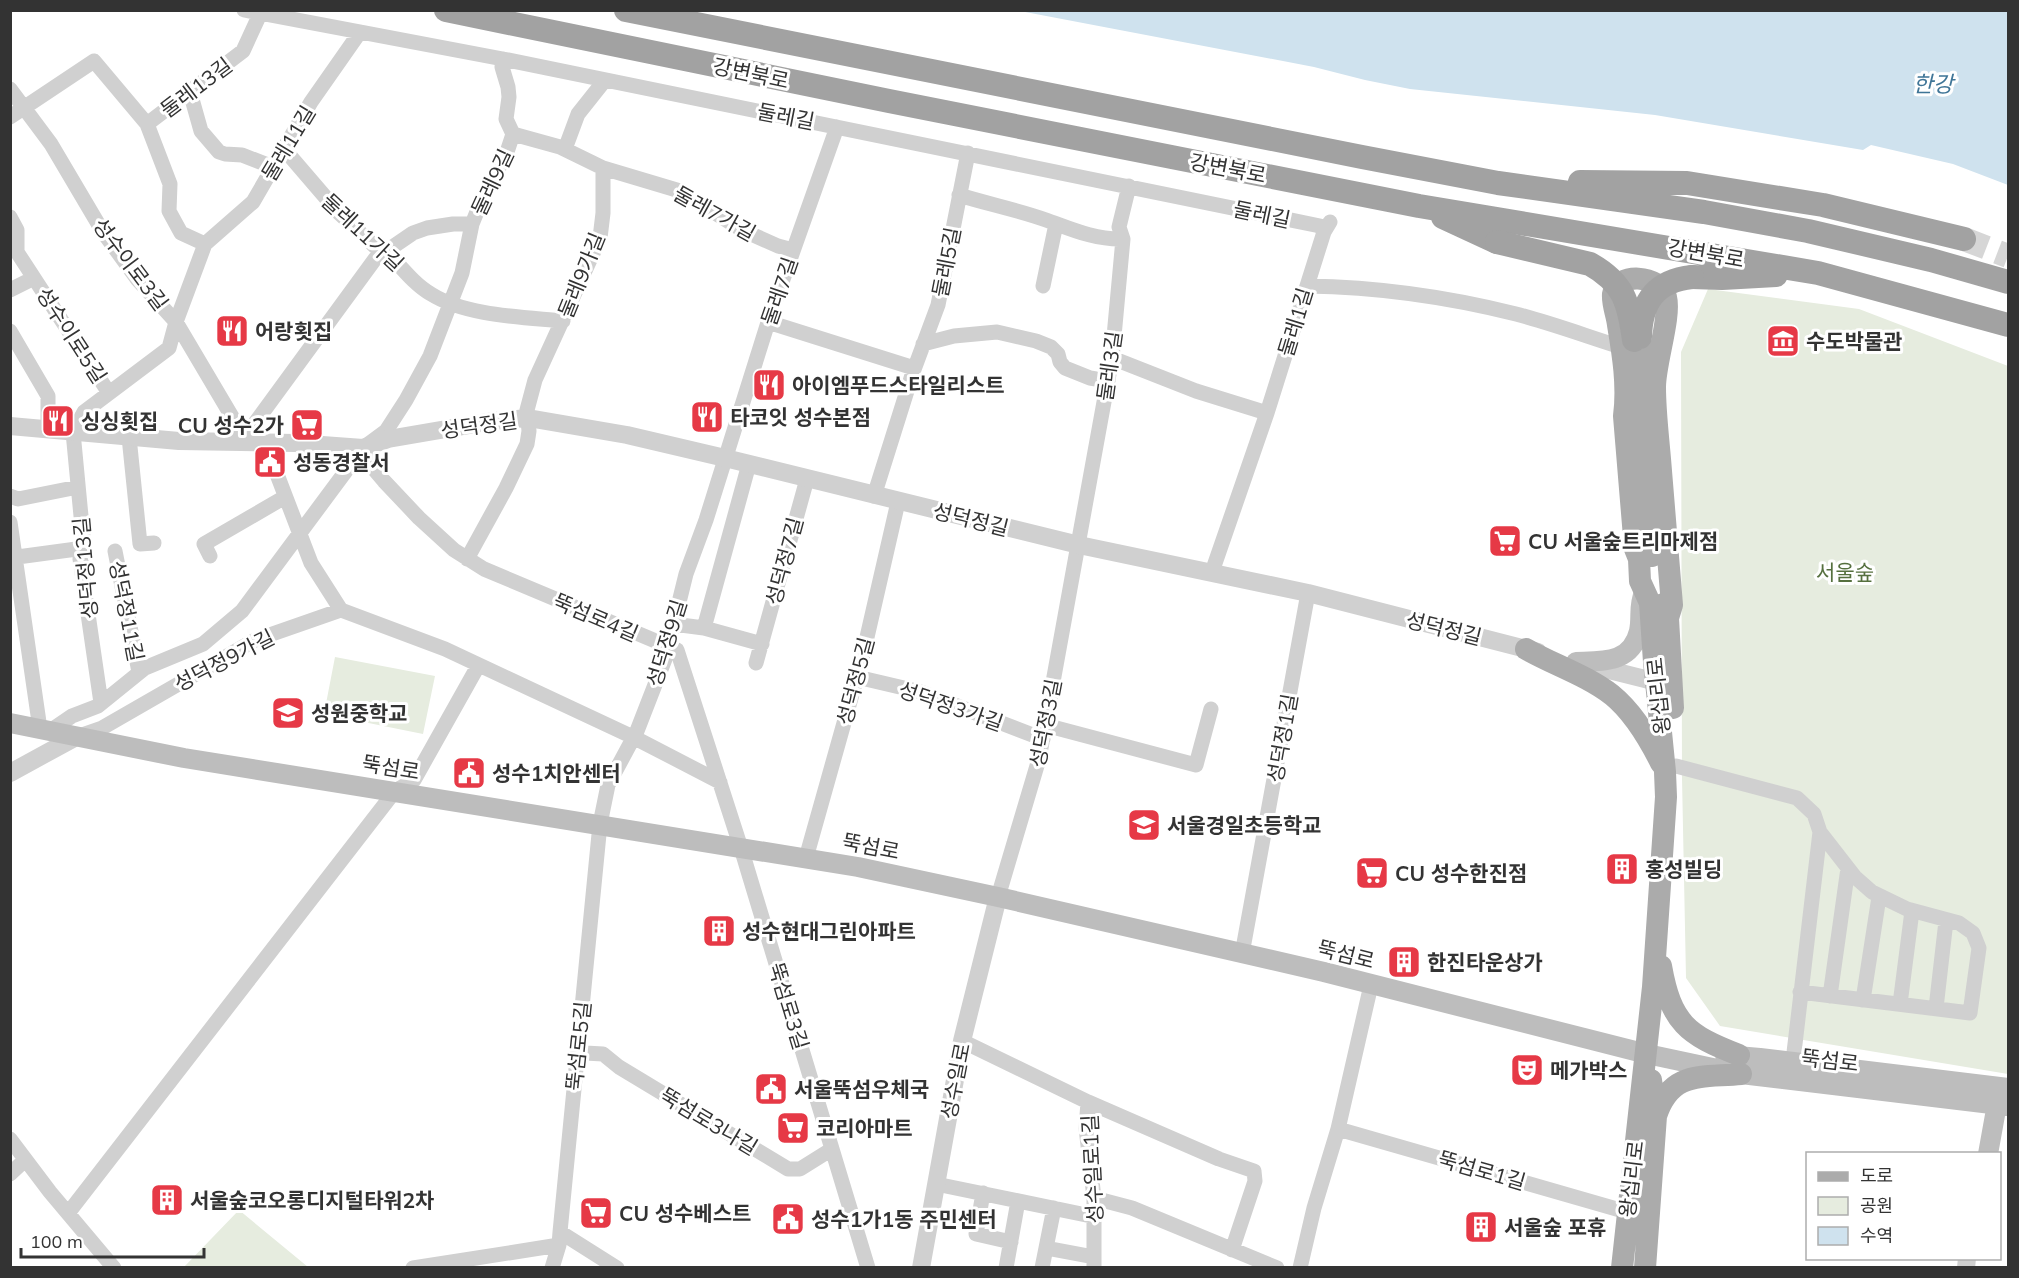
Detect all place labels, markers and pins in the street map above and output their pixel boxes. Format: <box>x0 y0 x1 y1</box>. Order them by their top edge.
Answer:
restaurant icon: 어랑횟집 <box>214 313 250 349</box>
place label: 어랑횟집 <box>255 318 332 344</box>
museum icon: 수도박물관 <box>1765 323 1801 359</box>
place label: 수도박물관 <box>1806 328 1903 354</box>
restaurant icon: 아이엠푸드스타일리스트 <box>751 367 787 403</box>
place label: 아이엠푸드스타일리스트 <box>792 372 1005 398</box>
restaurant icon: 타코잇 성수본점 <box>689 399 725 435</box>
restaurant icon: 싱싱횟집 <box>40 403 76 439</box>
place label: 타코잇 성수본점 <box>730 404 871 430</box>
supermarket icon: CU 성수2가 <box>289 407 325 443</box>
place label: 싱싱횟집 <box>81 408 158 434</box>
place label: CU 성수2가 <box>178 412 284 438</box>
public building icon: 성동경찰서 <box>252 444 288 480</box>
place label: 성동경찰서 <box>293 449 390 475</box>
supermarket icon: CU 서울숲트리마제점 <box>1487 523 1523 559</box>
place label: CU 서울숲트리마제점 <box>1528 528 1718 554</box>
school or university icon: 성원중학교 <box>270 695 306 731</box>
place label: 성원중학교 <box>311 700 408 726</box>
public building icon: 성수1치안센터 <box>451 755 487 791</box>
place label: 성수1치안센터 <box>492 760 621 786</box>
school or university icon: 서울경일초등학교 <box>1126 807 1162 843</box>
place label: 서울경일초등학교 <box>1167 812 1322 838</box>
building icon: 홍성빌딩 <box>1604 851 1640 887</box>
supermarket icon: CU 성수한진점 <box>1354 855 1390 891</box>
place label: 홍성빌딩 <box>1645 856 1722 882</box>
place label: CU 성수한진점 <box>1395 860 1527 886</box>
building icon: 성수현대그린아파트 <box>701 913 737 949</box>
place label: 성수현대그린아파트 <box>742 918 916 944</box>
building icon: 한진타운상가 <box>1386 944 1422 980</box>
place label: 한진타운상가 <box>1427 949 1543 975</box>
theatre icon: 메가박스 <box>1509 1052 1545 1088</box>
place label: 메가박스 <box>1550 1057 1627 1083</box>
public building icon: 서울뚝섬우체국 <box>753 1071 789 1107</box>
place label: 서울뚝섬우체국 <box>794 1076 929 1102</box>
supermarket icon: 코리아마트 <box>775 1110 811 1146</box>
place label: 코리아마트 <box>816 1115 913 1141</box>
building icon: 서울숲코오롱디지털타워2차 <box>149 1182 185 1218</box>
place label: 서울숲코오롱디지털타워2차 <box>190 1187 434 1213</box>
supermarket icon: CU 성수베스트 <box>578 1195 614 1231</box>
place label: CU 성수베스트 <box>619 1200 751 1226</box>
public building icon: 성수1가1동 주민센터 <box>770 1201 806 1237</box>
place label: 성수1가1동 주민센터 <box>811 1206 997 1232</box>
building icon: 서울숲 포휴 <box>1463 1209 1499 1245</box>
place label: 서울숲 포휴 <box>1504 1214 1606 1240</box>

